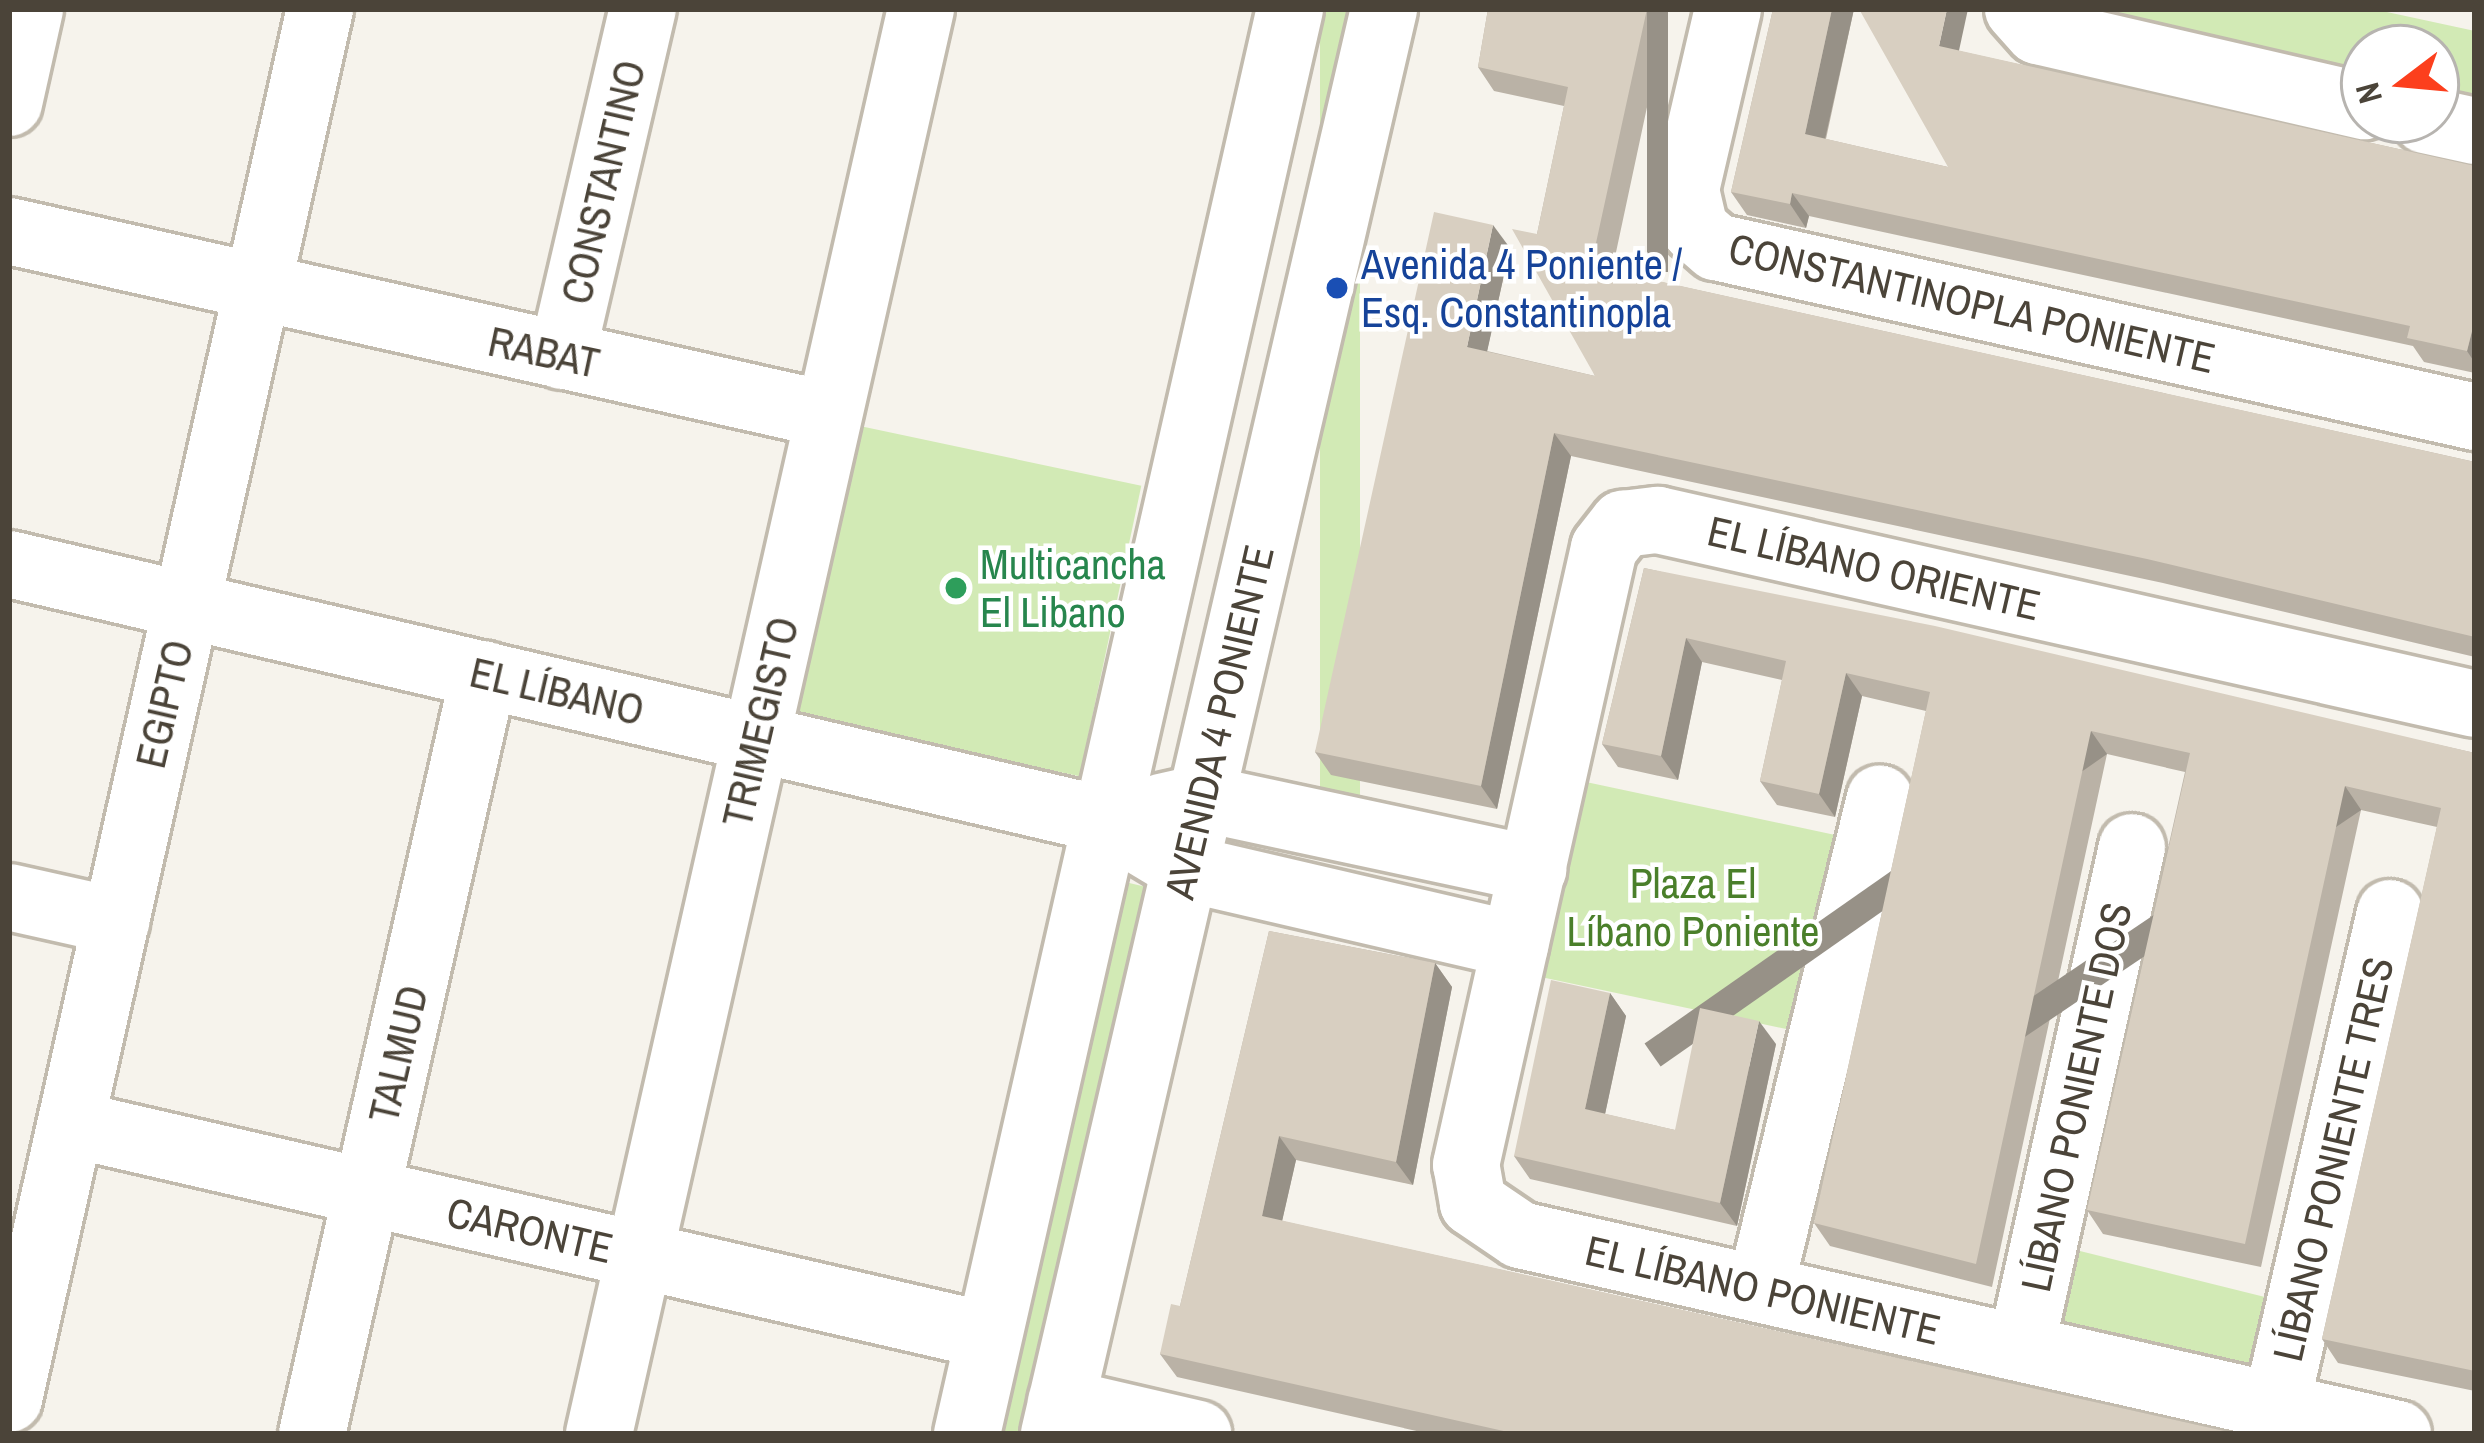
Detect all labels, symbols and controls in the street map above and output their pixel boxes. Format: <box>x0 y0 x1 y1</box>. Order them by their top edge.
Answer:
north arrow <box>2340 24 2460 144</box>
street label: CONSTANTINO <box>551 55 655 309</box>
text: N <box>2344 78 2392 109</box>
street label: CONSTANTINOPLA PONIENTE <box>1723 222 2221 384</box>
place label: Avenida 4 Poniente / Esq. Constantinopla <box>1361 239 1682 338</box>
marker: Avenida 4 Poniente / Esq. Constantinopla <box>1324 275 1350 301</box>
street label: RABAT <box>484 316 604 388</box>
street label: EL LÍBANO ORIENTE <box>1702 505 2046 631</box>
place label: Multicancha El Libano <box>980 539 1166 638</box>
street label: AVENIDA 4 PONIENTE <box>1154 539 1284 905</box>
marker: Multicancha El Libano <box>943 575 969 601</box>
street label: TRIMEGISTO <box>711 612 809 832</box>
street label: EGIPTO <box>125 635 203 773</box>
street label: EL LÍBANO <box>465 646 649 736</box>
park label: Plaza El Líbano Poniente <box>1567 858 1819 956</box>
street label: LÍBANO PONIENTE DOS <box>2010 898 2142 1296</box>
street label: LÍBANO PONIENTE TRES <box>2262 952 2404 1366</box>
street label: TALMUD <box>358 981 438 1127</box>
street label: CARONTE <box>442 1187 618 1273</box>
street label: EL LÍBANO PONIENTE <box>1580 1225 1946 1355</box>

